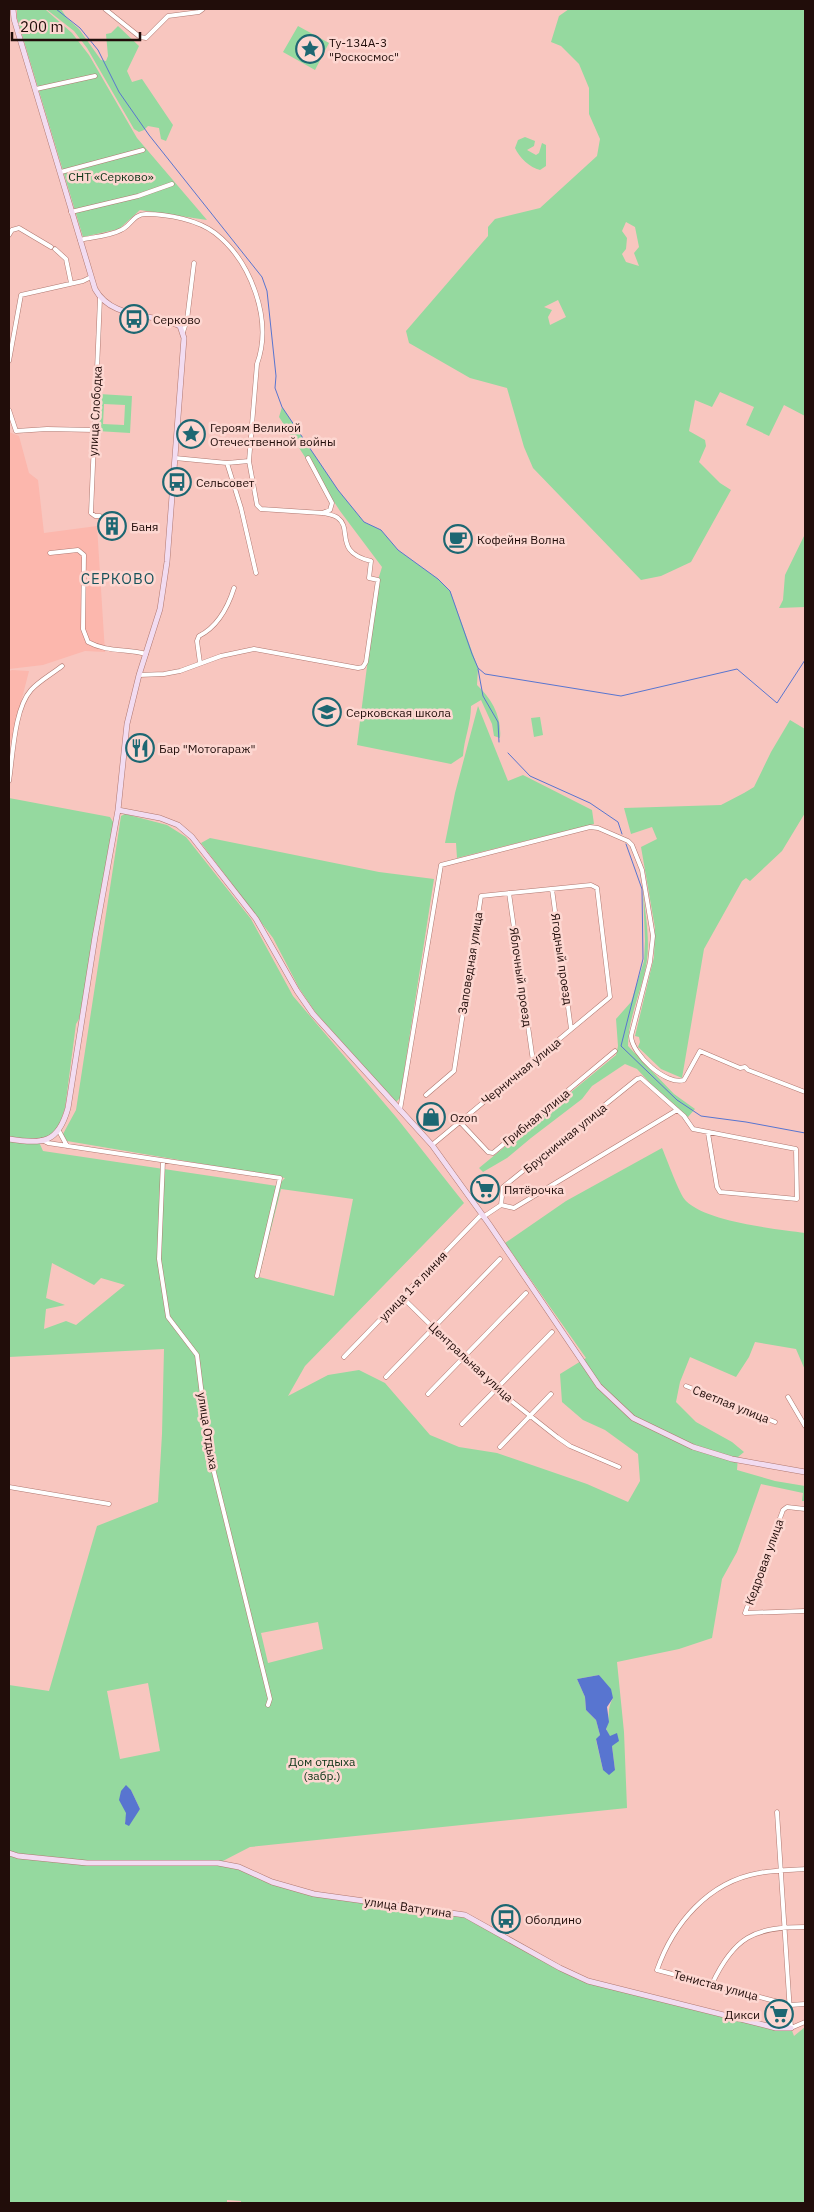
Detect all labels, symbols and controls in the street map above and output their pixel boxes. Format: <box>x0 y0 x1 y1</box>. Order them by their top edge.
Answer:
scale bar <box>12 10 140 42</box>
text: 200 m <box>20 17 64 36</box>
place icon: Ту-134А-3 "Роскосмос" <box>295 34 325 64</box>
place label: Ту-134А-3 "Роскосмос" <box>329 35 399 64</box>
park label: СНТ «Серково» <box>68 169 154 184</box>
bus stop icon: Серково <box>119 304 149 334</box>
place label: Серково <box>153 312 201 327</box>
street label: улица Слободка <box>85 365 105 457</box>
place icon: Героям Великой Отечественной войны <box>176 419 206 449</box>
place label: Героям Великой Отечественной войны <box>210 420 336 449</box>
bus stop icon: Сельсовет <box>162 467 192 497</box>
place label: Сельсовет <box>196 475 255 490</box>
building icon: Баня <box>97 511 127 541</box>
place label: Баня <box>131 519 159 534</box>
cafe icon: Кофейня Волна <box>443 524 473 554</box>
place label: Кофейня Волна <box>477 532 566 547</box>
district label: СЕРКОВО <box>81 569 155 588</box>
school or university icon: Серковская школа <box>312 697 342 727</box>
place label: Серковская школа <box>346 705 451 720</box>
restaurant icon: Бар "Мотогараж" <box>125 733 155 763</box>
place label: Бар "Мотогараж" <box>159 741 255 756</box>
street label: Заповедная улица <box>454 910 486 1015</box>
street label: Ягодный проезд <box>548 912 576 1006</box>
street label: Яблочный проезд <box>507 926 535 1028</box>
street label: Черничная улица <box>478 1034 564 1108</box>
street label: Грибная улица <box>499 1085 573 1149</box>
street label: Брусничная улица <box>520 1099 610 1176</box>
shop icon: Ozon <box>416 1102 446 1132</box>
place label: Ozon <box>450 1110 477 1125</box>
supermarket icon: Пятёрочка <box>470 1174 500 1204</box>
place label: Пятёрочка <box>504 1182 564 1197</box>
street label: улица 1-я линия <box>376 1248 450 1324</box>
street label: Центральная улица <box>425 1319 517 1406</box>
street label: Светлая улица <box>690 1382 772 1426</box>
street label: улица Отдыха <box>194 1391 222 1471</box>
street label: Кедровая улица <box>741 1516 787 1607</box>
park label: Дом отдыха (забр.) <box>289 1754 356 1783</box>
street label: улица Ватутина <box>363 1893 453 1921</box>
bus stop icon: Оболдино <box>491 1904 521 1934</box>
place label: Оболдино <box>525 1912 582 1927</box>
street label: Тенистая улица <box>672 1966 761 2004</box>
supermarket icon: Дикси <box>764 1999 794 2029</box>
place label: Дикси <box>725 2007 760 2022</box>

